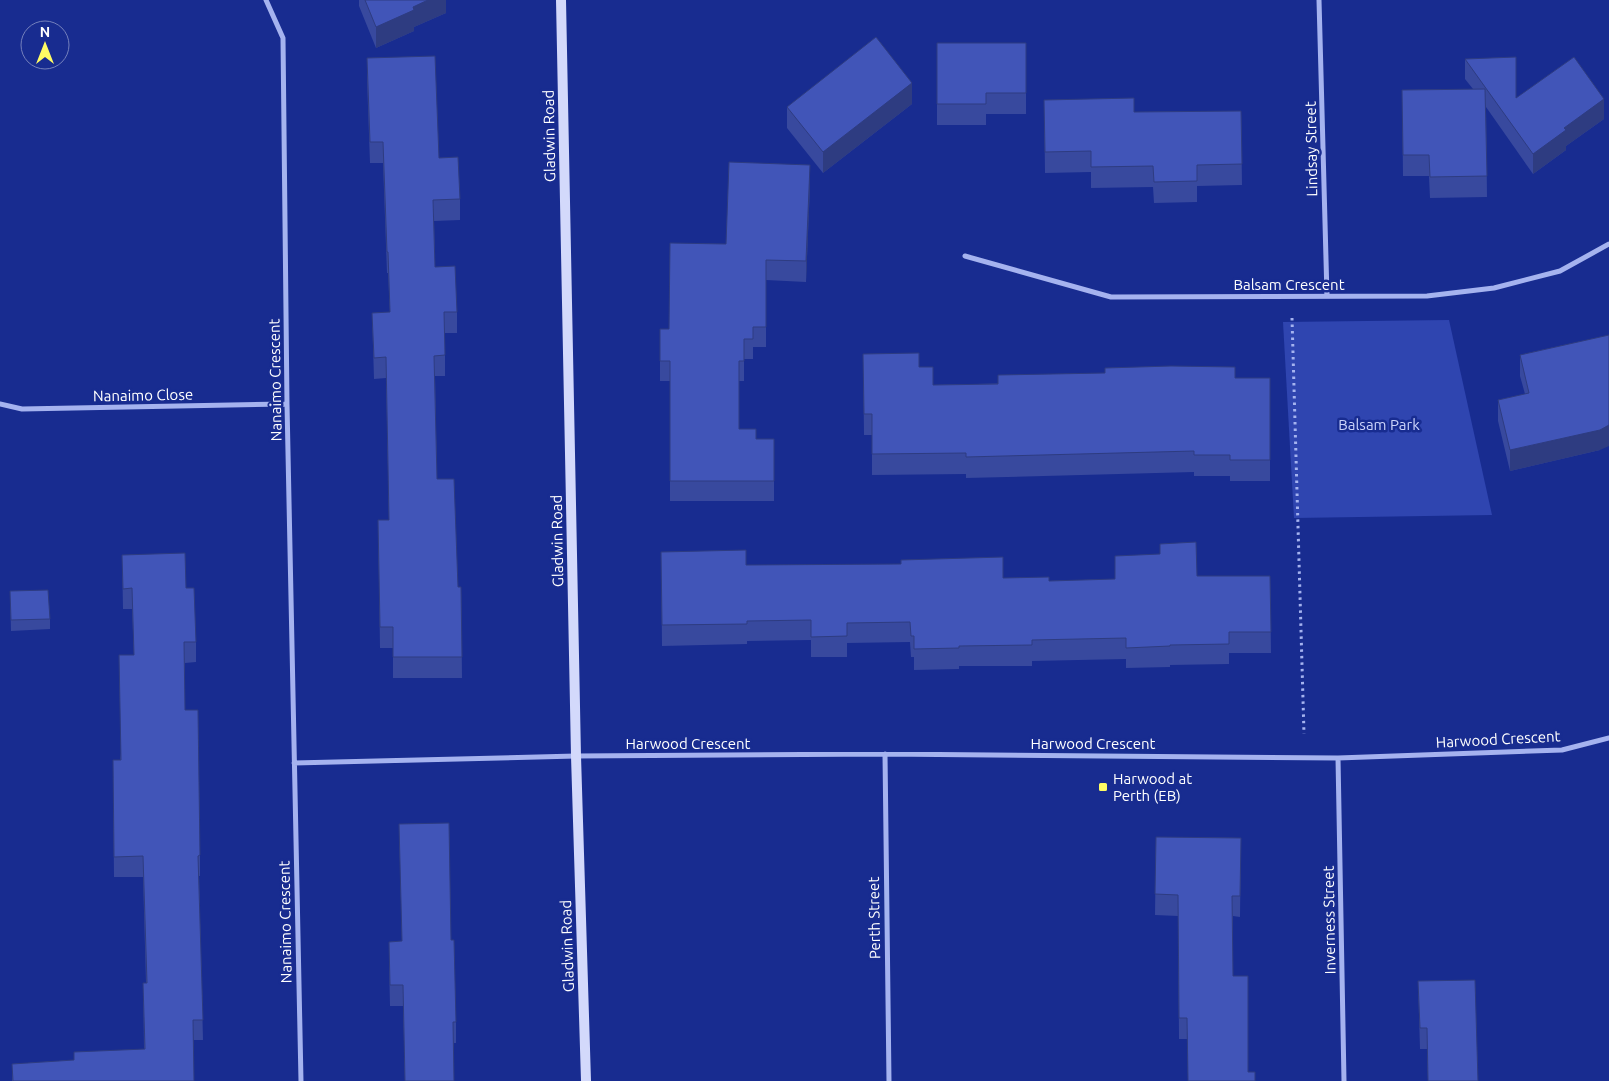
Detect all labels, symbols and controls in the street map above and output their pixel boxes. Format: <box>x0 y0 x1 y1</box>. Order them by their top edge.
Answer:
north arrow <box>20 20 70 70</box>
text: N <box>40 24 50 40</box>
street label: Gladwin Road <box>540 90 558 182</box>
street label: Lindsay Street <box>1302 101 1320 197</box>
street label: Balsam Crescent <box>1233 276 1345 293</box>
street label: Nanaimo Crescent <box>265 318 285 442</box>
street label: Nanaimo Close <box>93 386 193 404</box>
park label: Balsam Park <box>1338 416 1420 433</box>
street label: Gladwin Road <box>548 495 566 587</box>
street label: Harwood Crescent <box>1435 727 1561 751</box>
street label: Harwood Crescent <box>626 735 751 752</box>
street label: Harwood Crescent <box>1031 735 1156 752</box>
place label: Harwood at Perth (EB) <box>1113 770 1192 804</box>
marker: Harwood at Perth (EB) <box>1097 781 1109 793</box>
street label: Nanaimo Crescent <box>275 860 295 984</box>
street label: Inverness Street <box>1320 865 1338 975</box>
street label: Perth Street <box>865 877 883 959</box>
street label: Gladwin Road <box>557 900 577 992</box>

